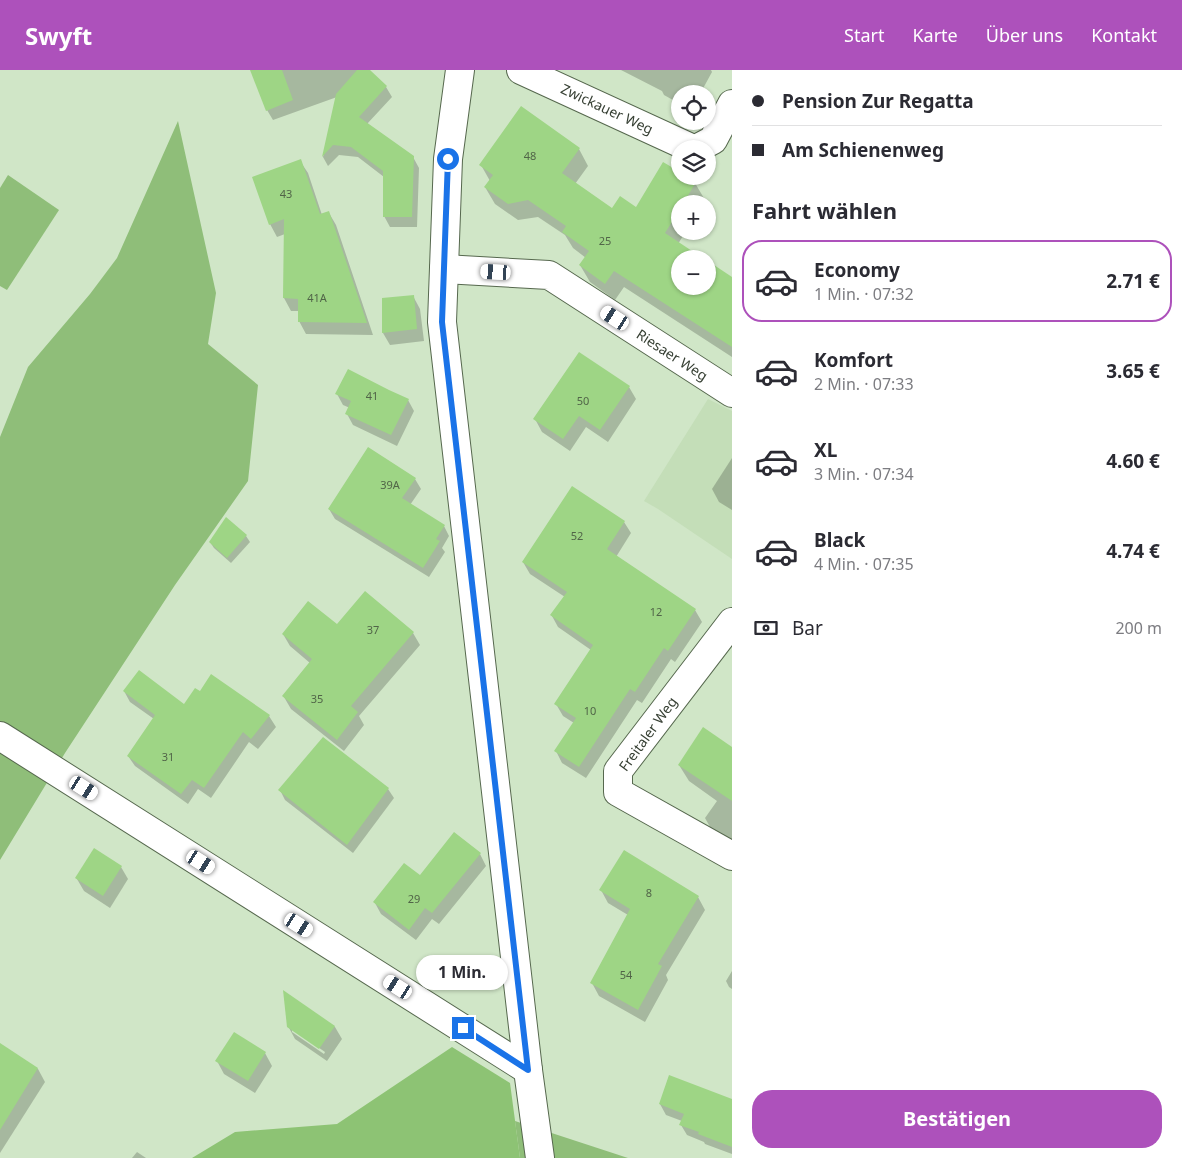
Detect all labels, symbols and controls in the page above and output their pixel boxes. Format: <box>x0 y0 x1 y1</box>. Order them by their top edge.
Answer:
text: Swyft <box>25 19 92 52</box>
text: Start <box>844 23 884 47</box>
text: Karte <box>912 23 958 47</box>
text: Über uns <box>986 23 1063 47</box>
text: Kontakt <box>1091 23 1157 47</box>
street label: Zwickauer Weg <box>558 79 656 138</box>
map controls <box>671 85 716 295</box>
button: locate <box>671 85 716 130</box>
text: Pension Zur Regatta <box>782 88 974 114</box>
text: Am Schienenweg <box>782 137 944 163</box>
button: layers <box>671 140 716 185</box>
route start <box>437 148 459 170</box>
house number: 48 <box>524 148 536 163</box>
house number: 43 <box>280 186 292 201</box>
button: + <box>671 195 716 240</box>
text: Fahrt wählen <box>752 195 897 225</box>
house number: 25 <box>599 233 611 248</box>
button: − <box>671 250 716 295</box>
text: Economy <box>814 257 900 283</box>
icon: car <box>754 259 799 304</box>
car <box>480 264 511 280</box>
text: 2.71 € <box>1106 268 1160 294</box>
text: 1 Min. · 07:32 <box>814 283 914 305</box>
house number: 41A <box>307 290 328 305</box>
car <box>598 304 631 332</box>
street label: Riesaer Weg <box>633 324 712 385</box>
text: Komfort <box>814 347 893 373</box>
icon: car <box>754 349 799 394</box>
text: 3.65 € <box>1106 358 1160 384</box>
text: 2 Min. · 07:33 <box>814 373 914 395</box>
house number: 41 <box>366 388 378 403</box>
house number: 50 <box>577 393 589 408</box>
text: XL <box>814 437 837 463</box>
icon: car <box>754 439 799 484</box>
text: 4.60 € <box>1106 448 1160 474</box>
text: 3 Min. · 07:34 <box>814 463 914 485</box>
house number: 39A <box>380 477 401 492</box>
text: Black <box>814 527 865 553</box>
house number: 52 <box>571 528 583 543</box>
icon: car <box>754 529 799 574</box>
text: 4.74 € <box>1106 538 1160 564</box>
text: 4 Min. · 07:35 <box>814 553 914 575</box>
house number: 12 <box>650 604 662 619</box>
icon: cash <box>752 614 780 642</box>
text: Bar <box>792 615 823 641</box>
text: 200 m <box>1115 617 1162 639</box>
house number: 37 <box>367 622 379 637</box>
house number: 35 <box>311 691 323 706</box>
street label: Freitaler Weg <box>614 693 681 775</box>
house number: 10 <box>584 703 596 718</box>
house number: 31 <box>162 749 174 764</box>
car <box>67 774 100 802</box>
car <box>184 848 217 876</box>
house number: 8 <box>646 885 652 900</box>
house number: 29 <box>408 891 420 906</box>
car <box>282 911 315 939</box>
callout: 1 Min. <box>417 956 509 990</box>
text: 1 Min. <box>438 961 486 983</box>
house number: 54 <box>620 967 633 982</box>
car <box>381 973 414 1001</box>
route end <box>452 1017 474 1039</box>
button: Bestätigen <box>752 1090 1162 1148</box>

